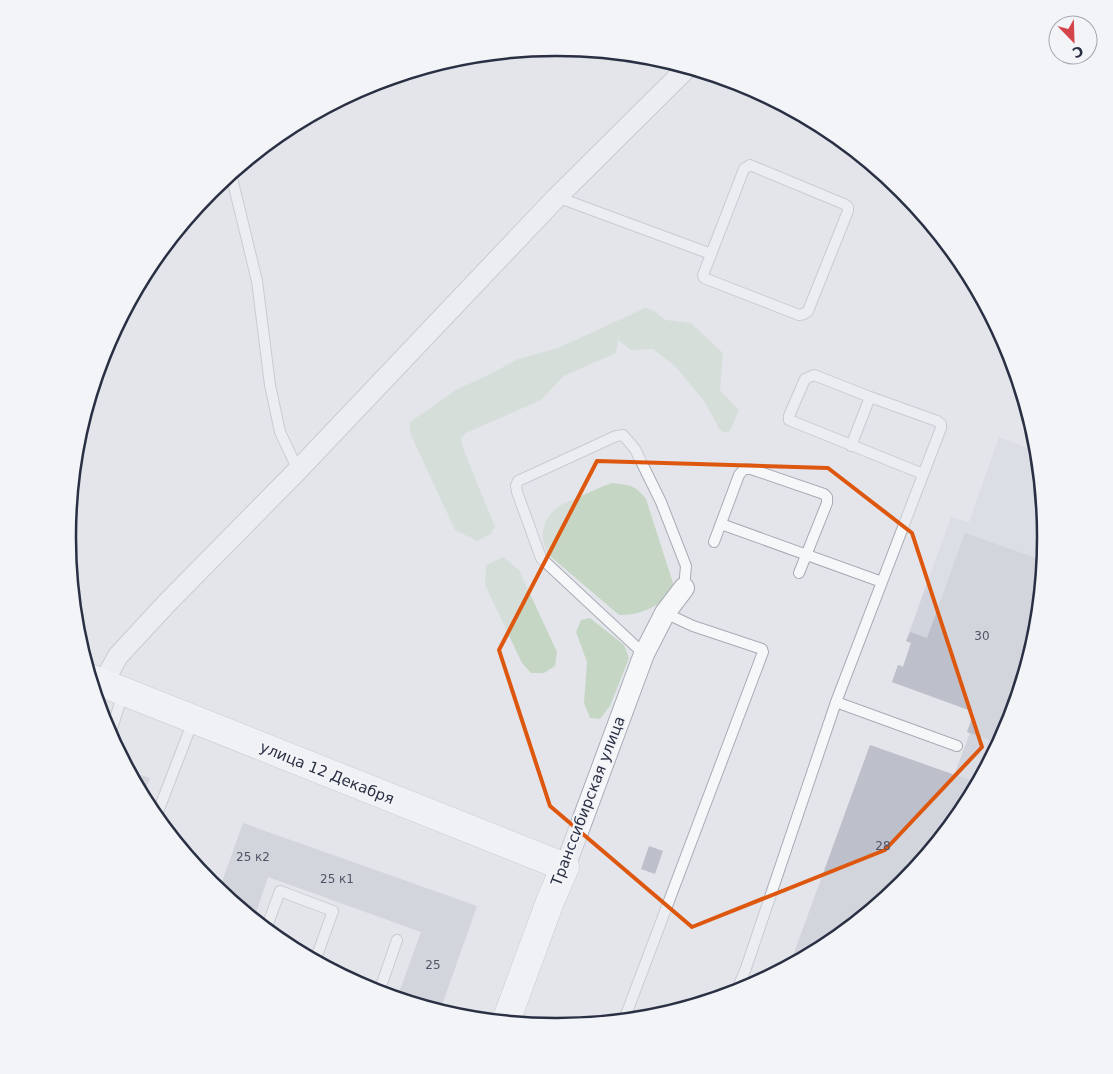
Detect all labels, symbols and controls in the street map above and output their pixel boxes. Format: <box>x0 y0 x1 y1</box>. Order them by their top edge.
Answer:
north arrow <box>1048 15 1098 65</box>
text: С <box>1070 43 1086 61</box>
house number: 30 <box>974 629 990 643</box>
street label: Транссибирская улица <box>547 714 629 889</box>
street label: улица 12 Декабря <box>257 738 397 808</box>
house number: 28 <box>875 839 891 853</box>
house number: 25 к2 <box>236 850 270 864</box>
house number: 25 к1 <box>320 872 354 886</box>
house number: 25 <box>425 958 441 972</box>

